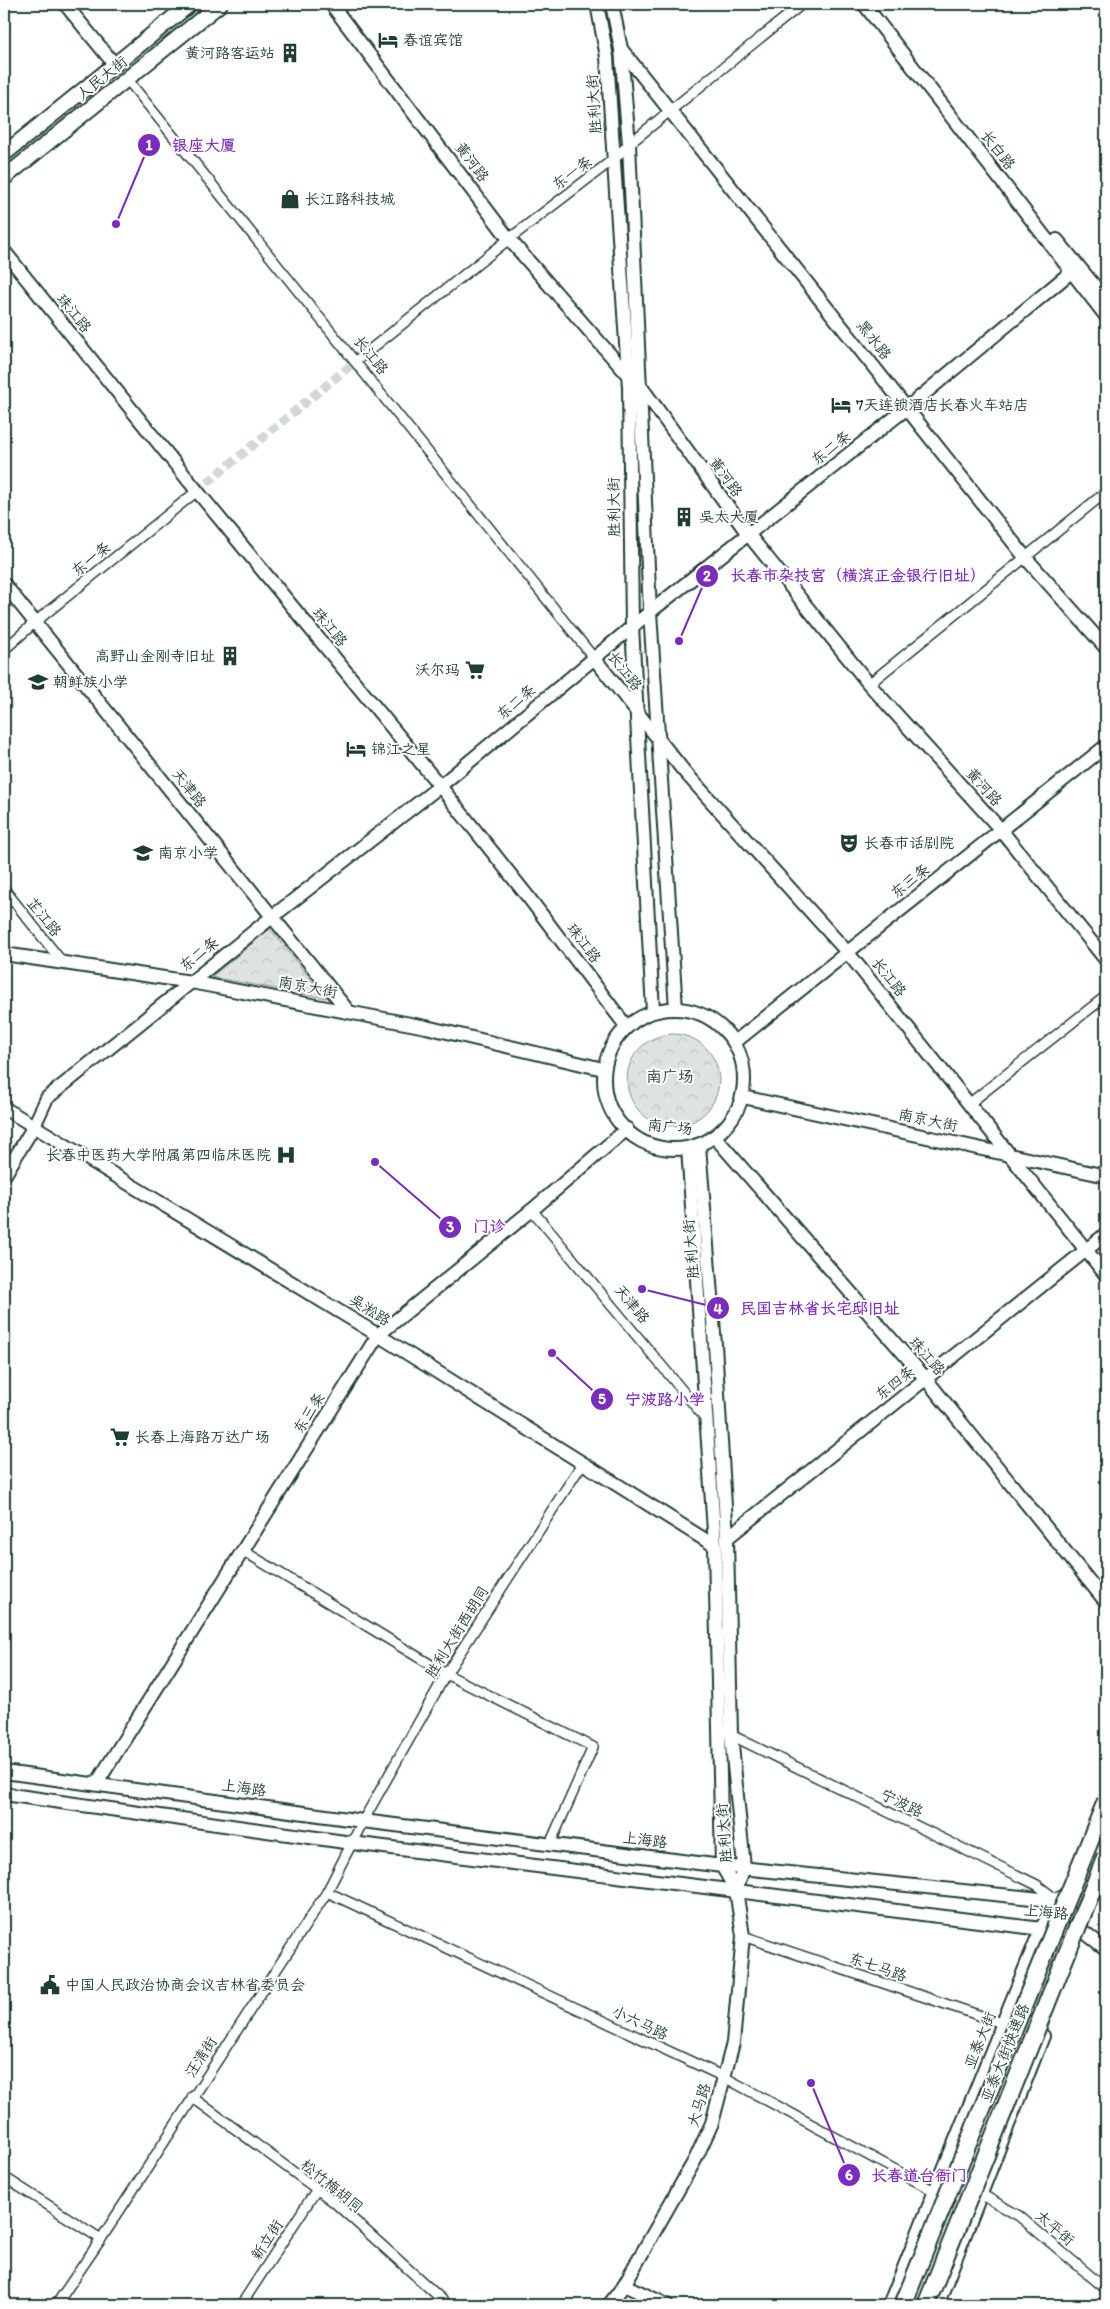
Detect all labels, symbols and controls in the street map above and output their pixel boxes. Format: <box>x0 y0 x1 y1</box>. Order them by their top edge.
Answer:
hotel icon: 春谊宾馆 <box>377 29 399 51</box>
place label: 春谊宾馆 <box>403 31 463 49</box>
building icon: 黄河路客运站 <box>279 42 301 64</box>
place label: 黄河路客运站 <box>185 44 275 62</box>
street label: 人民大街 <box>73 52 131 104</box>
street label: 胜利大街 <box>583 73 605 135</box>
street label: 长白路 <box>977 127 1019 173</box>
callout: 银座大厦 <box>137 130 246 161</box>
text: 1 <box>146 136 153 154</box>
text: 银座大厦 <box>172 136 236 155</box>
street label: 黄河路 <box>451 139 493 185</box>
street label: 东一条 <box>549 152 595 194</box>
shop icon: 长江路科技城 <box>279 188 301 210</box>
place label: 长江路科技城 <box>305 190 395 208</box>
street label: 珠江路 <box>53 290 95 336</box>
street label: 黑水路 <box>853 317 895 363</box>
street label: 长江路 <box>350 332 392 378</box>
hotel icon: 7天连锁酒店长春火车站店 <box>830 394 852 416</box>
place label: 7天连锁酒店长春火车站店 <box>856 396 1028 414</box>
street label: 东二条 <box>808 427 854 469</box>
street label: 黄河路 <box>705 454 747 500</box>
street label: 胜利大街 <box>604 477 624 537</box>
building icon: 吴太大厦 <box>673 506 695 528</box>
place label: 吴太大厦 <box>699 508 759 526</box>
street label: 东一条 <box>68 538 114 580</box>
callout: 长春市杂技宫（横滨正金银行旧址） <box>695 560 996 591</box>
text: 长春市杂技宫（横滨正金银行旧址） <box>730 566 986 585</box>
text: 2 <box>703 567 711 585</box>
street label: 珠江路 <box>309 604 351 650</box>
building icon: 高野山金刚寺旧址 <box>219 645 241 667</box>
place label: 高野山金刚寺旧址 <box>95 647 215 665</box>
street label: 长江路 <box>604 648 646 694</box>
supermarket icon: 沃尔玛 <box>464 659 486 681</box>
place label: 沃尔玛 <box>415 661 460 679</box>
school or university icon: 朝鲜族小学 <box>27 671 49 693</box>
place label: 朝鲜族小学 <box>53 673 128 691</box>
street label: 东二条 <box>493 681 539 723</box>
hotel icon: 锦江之星 <box>345 738 367 760</box>
place label: 锦江之星 <box>371 740 431 758</box>
street label: 黄河路 <box>962 764 1006 810</box>
street label: 天津路 <box>168 765 210 811</box>
theatre icon: 长春市话剧院 <box>838 832 860 854</box>
place label: 长春市话剧院 <box>864 834 954 852</box>
school or university icon: 南京小学 <box>132 842 154 864</box>
place label: 南京小学 <box>158 844 218 862</box>
street label: 东三条 <box>887 860 933 902</box>
street label: 芷江路 <box>23 894 65 940</box>
street label: 珠江路 <box>563 920 605 966</box>
street label: 东二条 <box>176 933 222 975</box>
street label: 长江路 <box>868 954 910 1000</box>
street label: 南京大街 <box>277 972 339 1002</box>
district label: 南广场 <box>646 1067 694 1086</box>
street label: 南京大街 <box>897 1105 959 1135</box>
street label: 南广场 <box>647 1116 693 1138</box>
hospital icon: 长春中医药大学附属第四临床医院 <box>275 1144 297 1166</box>
place label: 长春中医药大学附属第四临床医院 <box>46 1146 271 1164</box>
callout: 门诊 <box>438 1211 515 1242</box>
text: 门诊 <box>473 1217 506 1236</box>
text: 3 <box>446 1218 454 1236</box>
street label: 胜利大街 <box>679 1218 703 1280</box>
street label: 天津路 <box>611 1281 653 1327</box>
street label: 吴淞路 <box>346 1290 394 1330</box>
callout: 民国吉林省长宅邸旧址 <box>705 1293 910 1324</box>
text: 民国吉林省长宅邸旧址 <box>740 1299 900 1318</box>
text: 4 <box>713 1300 723 1318</box>
street label: 珠江路 <box>905 1333 949 1379</box>
street label: 东四条 <box>872 1362 918 1404</box>
callout: 宁波路小学 <box>590 1384 715 1415</box>
street label: 东三条 <box>289 1389 329 1437</box>
text: 5 <box>598 1390 606 1408</box>
text: 宁波路小学 <box>625 1390 705 1409</box>
supermarket icon: 长春上海路万达广场 <box>109 1426 131 1448</box>
place label: 长春上海路万达广场 <box>135 1428 270 1446</box>
street label: 胜利大街西胡同 <box>422 1583 492 1681</box>
street label: 上海路 <box>220 1776 268 1800</box>
street label: 宁波路 <box>878 1785 926 1821</box>
street label: 胜利大街 <box>712 1802 736 1864</box>
street label: 上海路 <box>622 1828 668 1852</box>
street label: 上海路 <box>1023 1901 1069 1923</box>
street label: 东七马路 <box>847 1949 909 1985</box>
public building icon: 中国人民政治协商会议吉林省委员会 <box>39 1974 61 1996</box>
place label: 中国人民政治协商会议吉林省委员会 <box>65 1976 305 1994</box>
street label: 亚泰大街快速路 <box>977 2001 1033 2105</box>
street label: 小六马路 <box>609 2002 671 2044</box>
street label: 亚泰大街 <box>960 2009 1000 2071</box>
street label: 汪清街 <box>181 2033 221 2081</box>
street label: 大马路 <box>684 2081 714 2129</box>
street label: 松竹梅胡同 <box>297 2155 367 2217</box>
callout: 长春道台衙门 <box>836 2160 977 2191</box>
text: 6 <box>845 2166 853 2184</box>
text: 长春道台衙门 <box>871 2166 967 2185</box>
street label: 太平街 <box>1032 2207 1078 2249</box>
street label: 新立街 <box>247 2216 287 2264</box>

